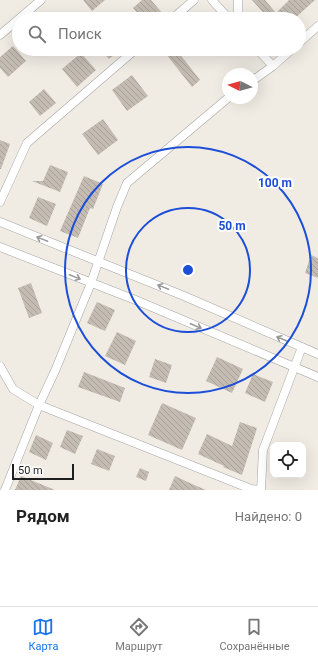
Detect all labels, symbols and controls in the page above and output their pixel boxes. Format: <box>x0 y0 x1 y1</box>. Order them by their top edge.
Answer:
search box <box>12 12 306 56</box>
icon: search <box>26 23 48 45</box>
text: Поиск <box>58 25 102 43</box>
north arrow <box>222 68 258 104</box>
text: 100 m <box>258 176 292 190</box>
text: 50 m <box>218 219 246 233</box>
one-way arrow <box>37 234 49 242</box>
centre of rings <box>181 263 195 277</box>
one-way arrow <box>69 273 81 281</box>
one-way arrow <box>157 283 169 291</box>
one-way arrow <box>189 322 201 330</box>
one-way arrow <box>277 334 289 342</box>
map controls <box>270 442 306 478</box>
button: locate <box>270 442 306 478</box>
scale bar <box>12 462 74 481</box>
text: 50 m <box>18 464 43 477</box>
text: Рядом <box>16 506 70 526</box>
text: Найдено: 0 <box>235 509 302 524</box>
tab: Карта <box>28 616 58 653</box>
tab: Маршрут <box>115 616 163 653</box>
tab: Сохранённые <box>219 616 290 653</box>

